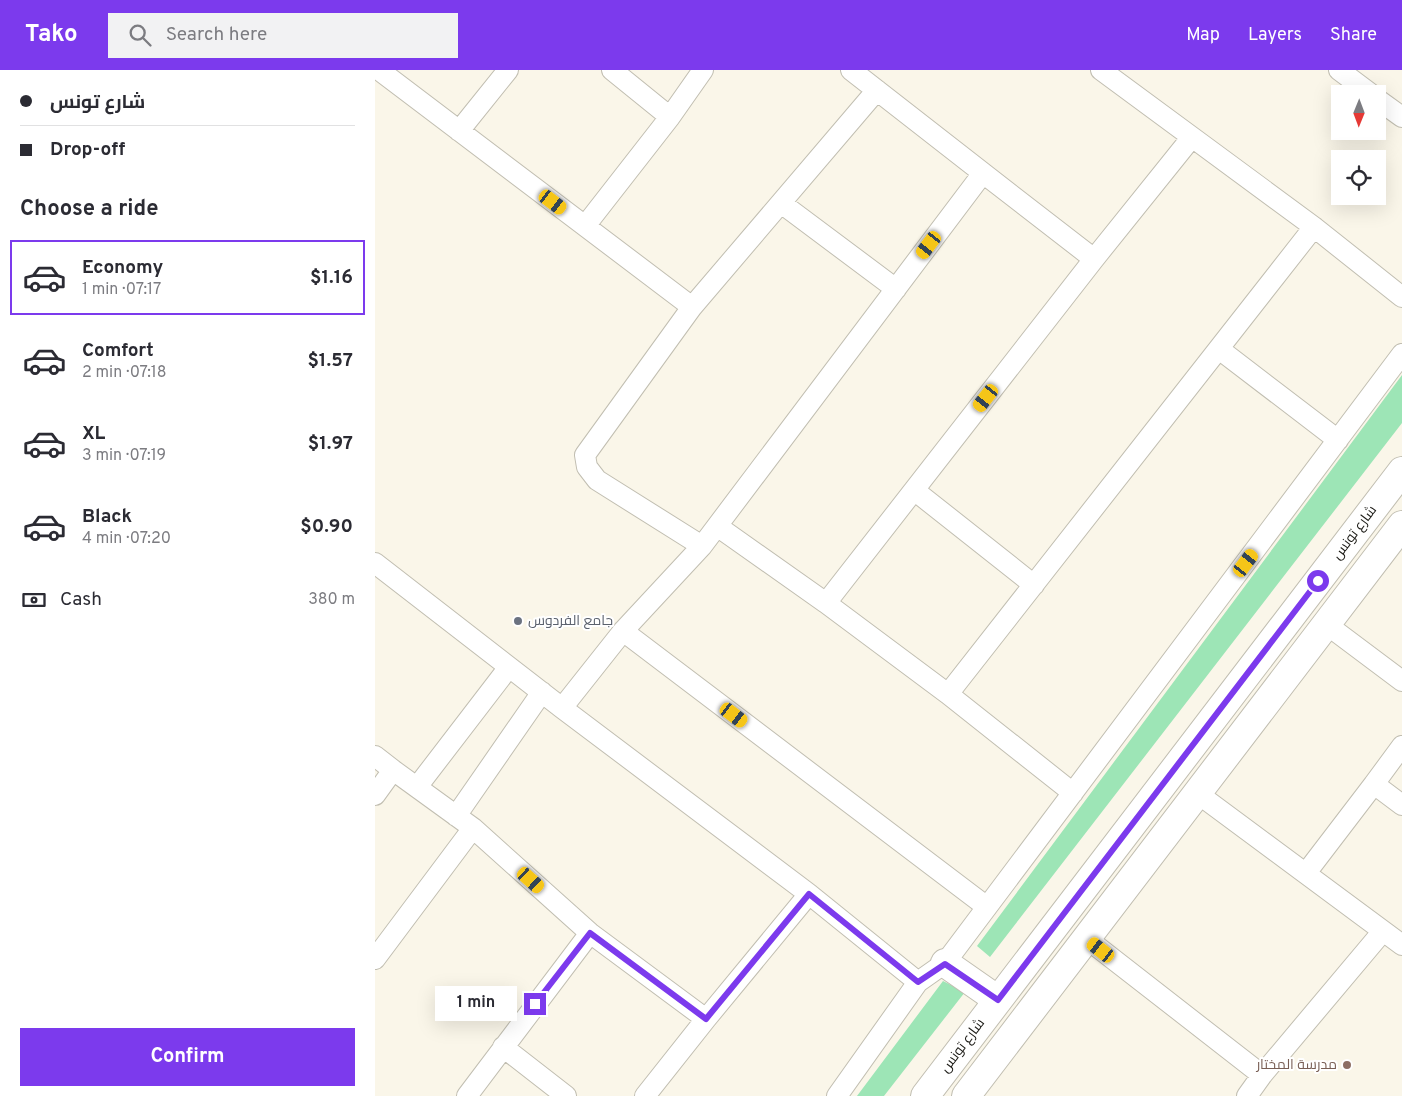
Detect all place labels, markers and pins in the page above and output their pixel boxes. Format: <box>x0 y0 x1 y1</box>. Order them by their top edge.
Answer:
place label: جامع الفردوس <box>528 613 613 630</box>
marker: جامع الفردوس <box>512 615 524 627</box>
place label: مدرسة المختار <box>1255 1057 1337 1074</box>
marker: مدرسة المختار <box>1341 1059 1353 1071</box>

